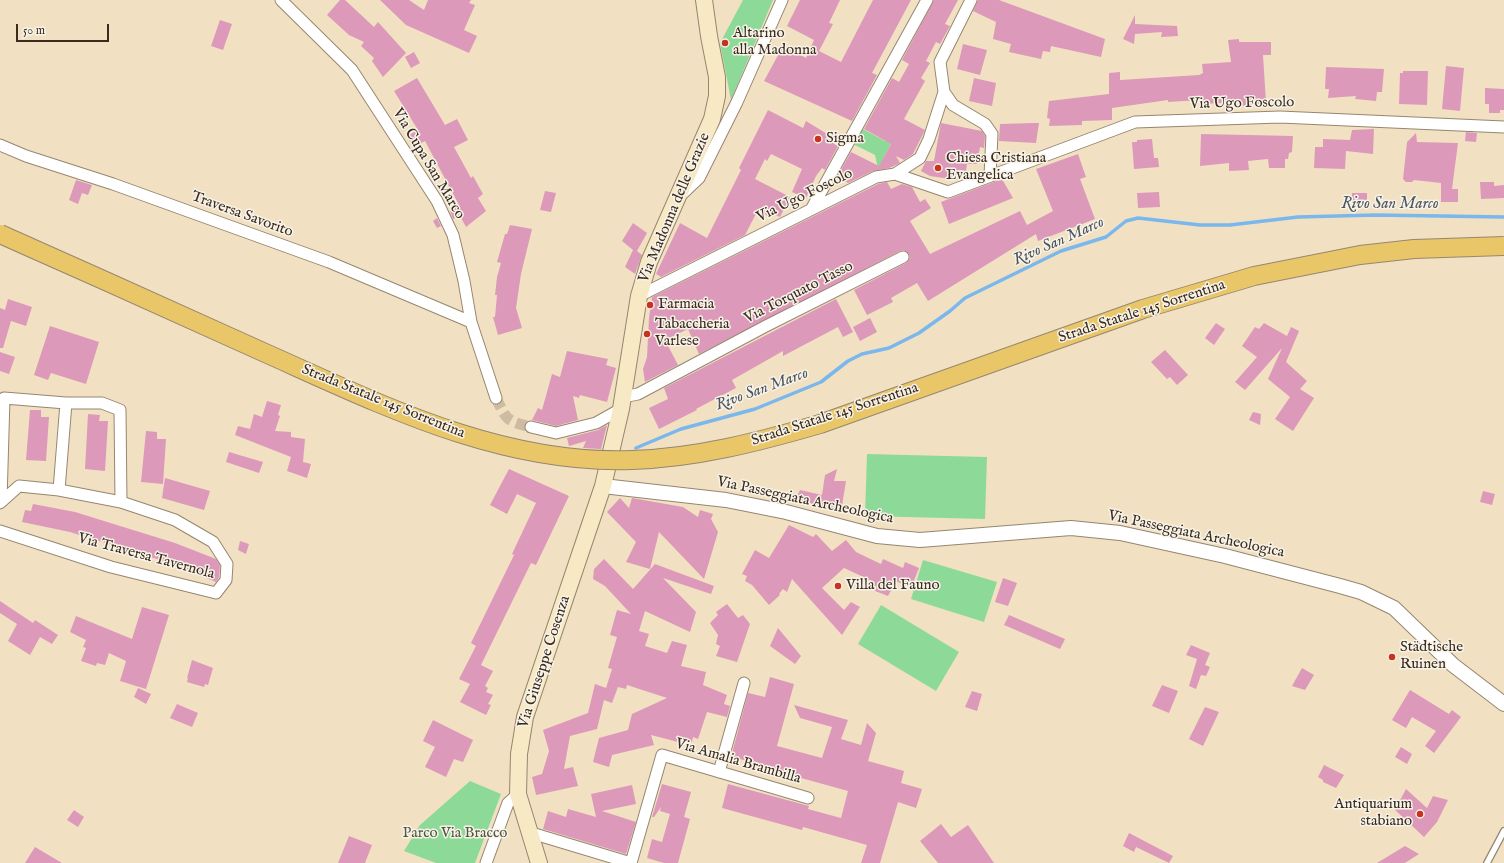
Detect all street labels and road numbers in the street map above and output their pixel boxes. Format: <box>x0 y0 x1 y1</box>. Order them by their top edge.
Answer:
street label: Via Ugo Foscolo <box>1190 94 1294 114</box>
street label: Via Cupa San Marco <box>388 105 468 223</box>
street label: Via Madonna delle Grazie <box>635 130 715 286</box>
street label: Via Ugo Foscolo <box>754 165 856 227</box>
street label: Traversa Savorito <box>189 188 295 242</box>
street label: Via Torquato Tasso <box>742 258 856 328</box>
street label: Strada Statale 145 Sorrentina <box>1056 276 1228 348</box>
street label: Strada Statale 145 Sorrentina <box>299 361 467 443</box>
street label: Strada Statale 145 Sorrentina <box>749 379 921 451</box>
street label: Via Passeggiata Archeologica <box>715 474 895 528</box>
street label: Via Passeggiata Archeologica <box>1106 508 1286 562</box>
street label: Via Traversa Tavernola <box>76 530 216 584</box>
street label: Via Giuseppe Cosenza <box>515 594 575 730</box>
street label: Via Amalia Brambilla <box>673 735 803 789</box>

